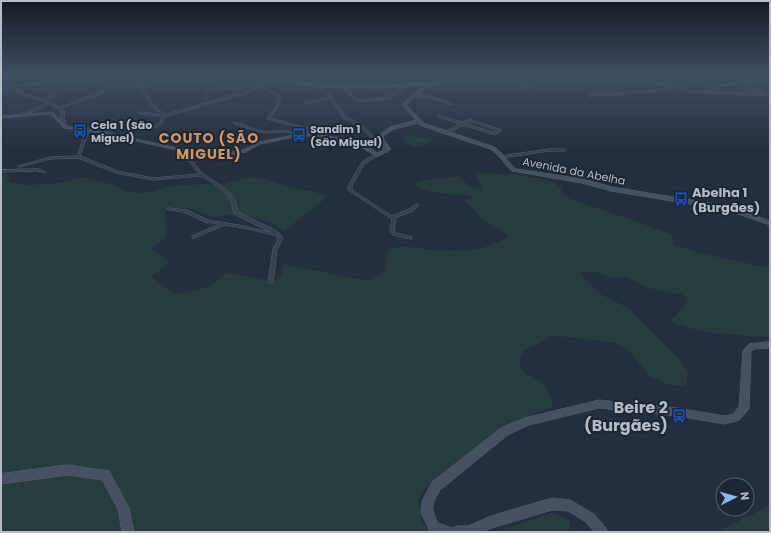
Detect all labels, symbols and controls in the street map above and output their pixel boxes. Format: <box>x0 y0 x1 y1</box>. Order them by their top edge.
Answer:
place label: Cela 1 (São Miguel) <box>91 117 152 146</box>
place label: Sandim 1 (São Miguel) <box>310 121 382 150</box>
bus stop icon: Cela 1 (São Miguel) <box>72 123 88 139</box>
bus stop icon: Sandim 1 (São Miguel) <box>291 127 307 143</box>
district label: COUTO (SÃO MIGUEL) <box>159 128 259 164</box>
street label: Avenida da Abelha <box>521 153 627 189</box>
place label: Abelha 1 (Burgães) <box>692 183 760 217</box>
bus stop icon: Abelha 1 (Burgães) <box>673 191 689 207</box>
place label: Beire 2 (Burgães) <box>584 396 668 437</box>
bus stop icon: Beire 2 (Burgães) <box>671 408 687 424</box>
north arrow <box>715 477 755 517</box>
text: N <box>737 491 753 501</box>

